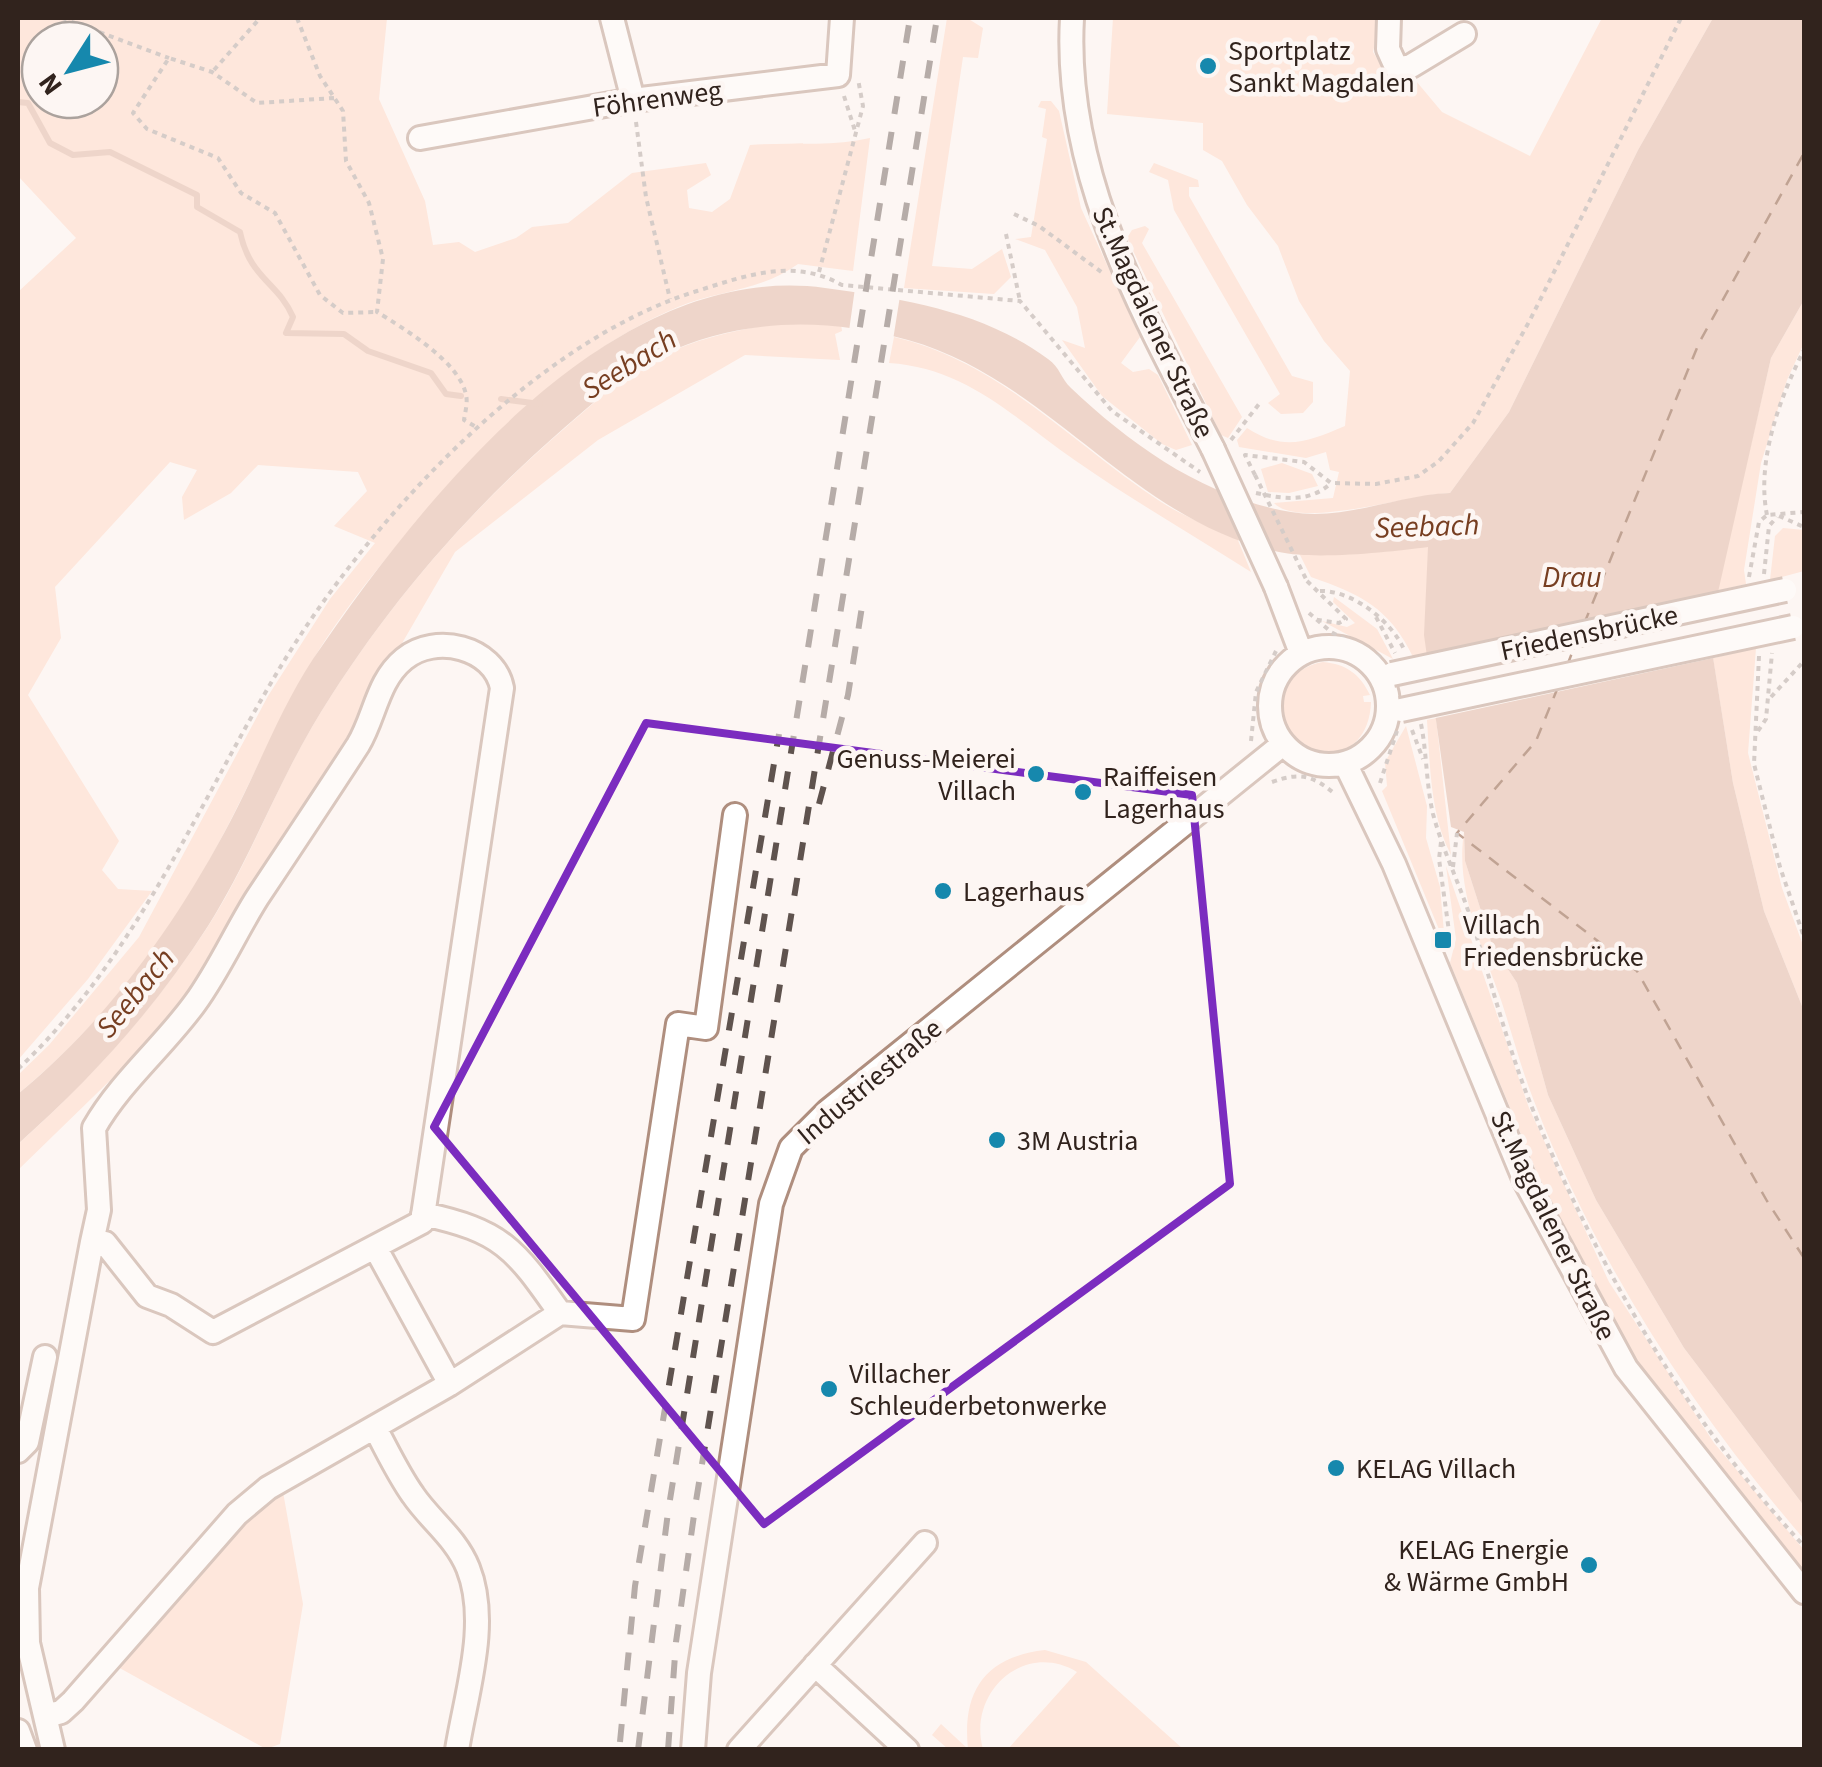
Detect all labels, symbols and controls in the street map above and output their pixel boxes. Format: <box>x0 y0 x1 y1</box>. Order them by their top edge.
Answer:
north arrow <box>20 20 120 120</box>
place label: Sportplatz Sankt Magdalen <box>1228 31 1415 103</box>
marker: Sportplatz Sankt Magdalen <box>1197 55 1219 77</box>
text: N <box>29 65 72 103</box>
street label: Föhrenweg <box>590 70 724 128</box>
street label: St.Magdalener Straße <box>1082 200 1224 445</box>
water label: Seebach <box>573 318 685 410</box>
water label: Seebach <box>1374 503 1480 550</box>
water label: Drau <box>1542 556 1602 599</box>
street label: Friedensbrücke <box>1497 595 1682 671</box>
place label: Genuss-Meierei Villach <box>837 739 1016 811</box>
place label: Raiffeisen Lagerhaus <box>1103 757 1224 829</box>
marker: Genuss-Meierei Villach <box>1025 763 1047 785</box>
marker: Raiffeisen Lagerhaus <box>1072 781 1094 803</box>
place label: Lagerhaus <box>963 872 1084 912</box>
marker: Lagerhaus <box>932 880 954 902</box>
place label: Villach Friedensbrücke <box>1463 905 1644 977</box>
marker: Villach Friedensbrücke <box>1432 929 1454 951</box>
water label: Seebach <box>86 939 185 1048</box>
street label: Industriestraße <box>788 1009 951 1154</box>
street label: St.Magdalener Straße <box>1480 1104 1626 1347</box>
place label: 3M Austria <box>1017 1121 1138 1161</box>
marker: 3M Austria <box>986 1129 1008 1151</box>
place label: Villacher Schleuderbetonwerke <box>849 1354 1107 1426</box>
marker: Villacher Schleuderbetonwerke <box>818 1378 840 1400</box>
place label: KELAG Villach <box>1356 1449 1516 1489</box>
marker: KELAG Villach <box>1325 1457 1347 1479</box>
place label: KELAG Energie & Wärme GmbH <box>1384 1530 1569 1602</box>
marker: KELAG Energie & Wärme GmbH <box>1578 1554 1600 1576</box>

